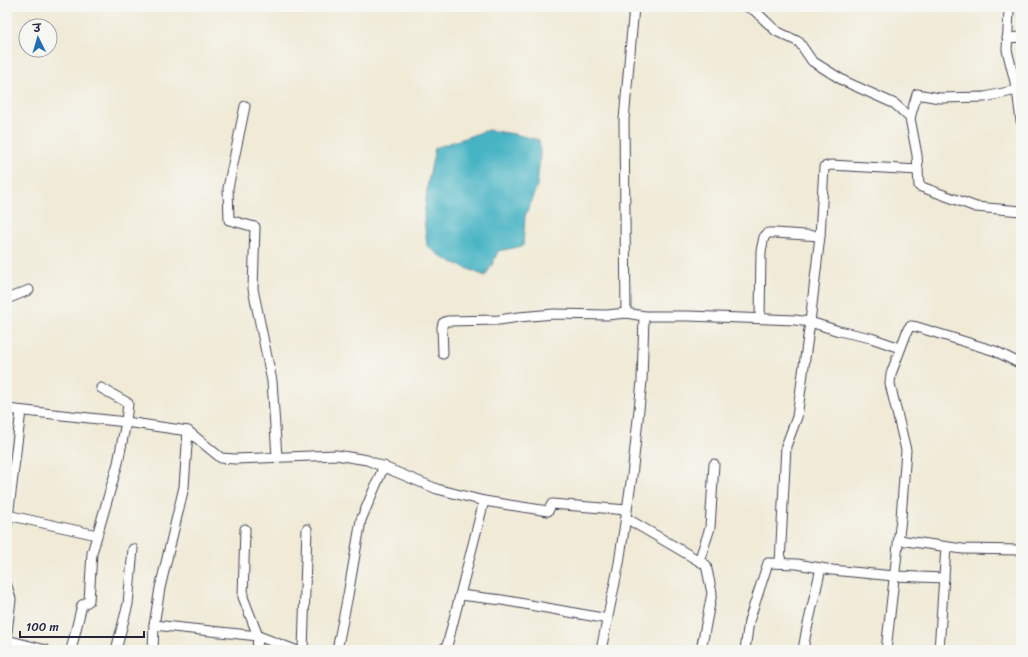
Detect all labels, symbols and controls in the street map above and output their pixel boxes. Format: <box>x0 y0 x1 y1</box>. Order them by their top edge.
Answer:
north arrow <box>18 18 58 58</box>
text: उ <box>32 19 43 38</box>
scale bar <box>20 613 144 639</box>
text: 100 m <box>26 616 59 638</box>

